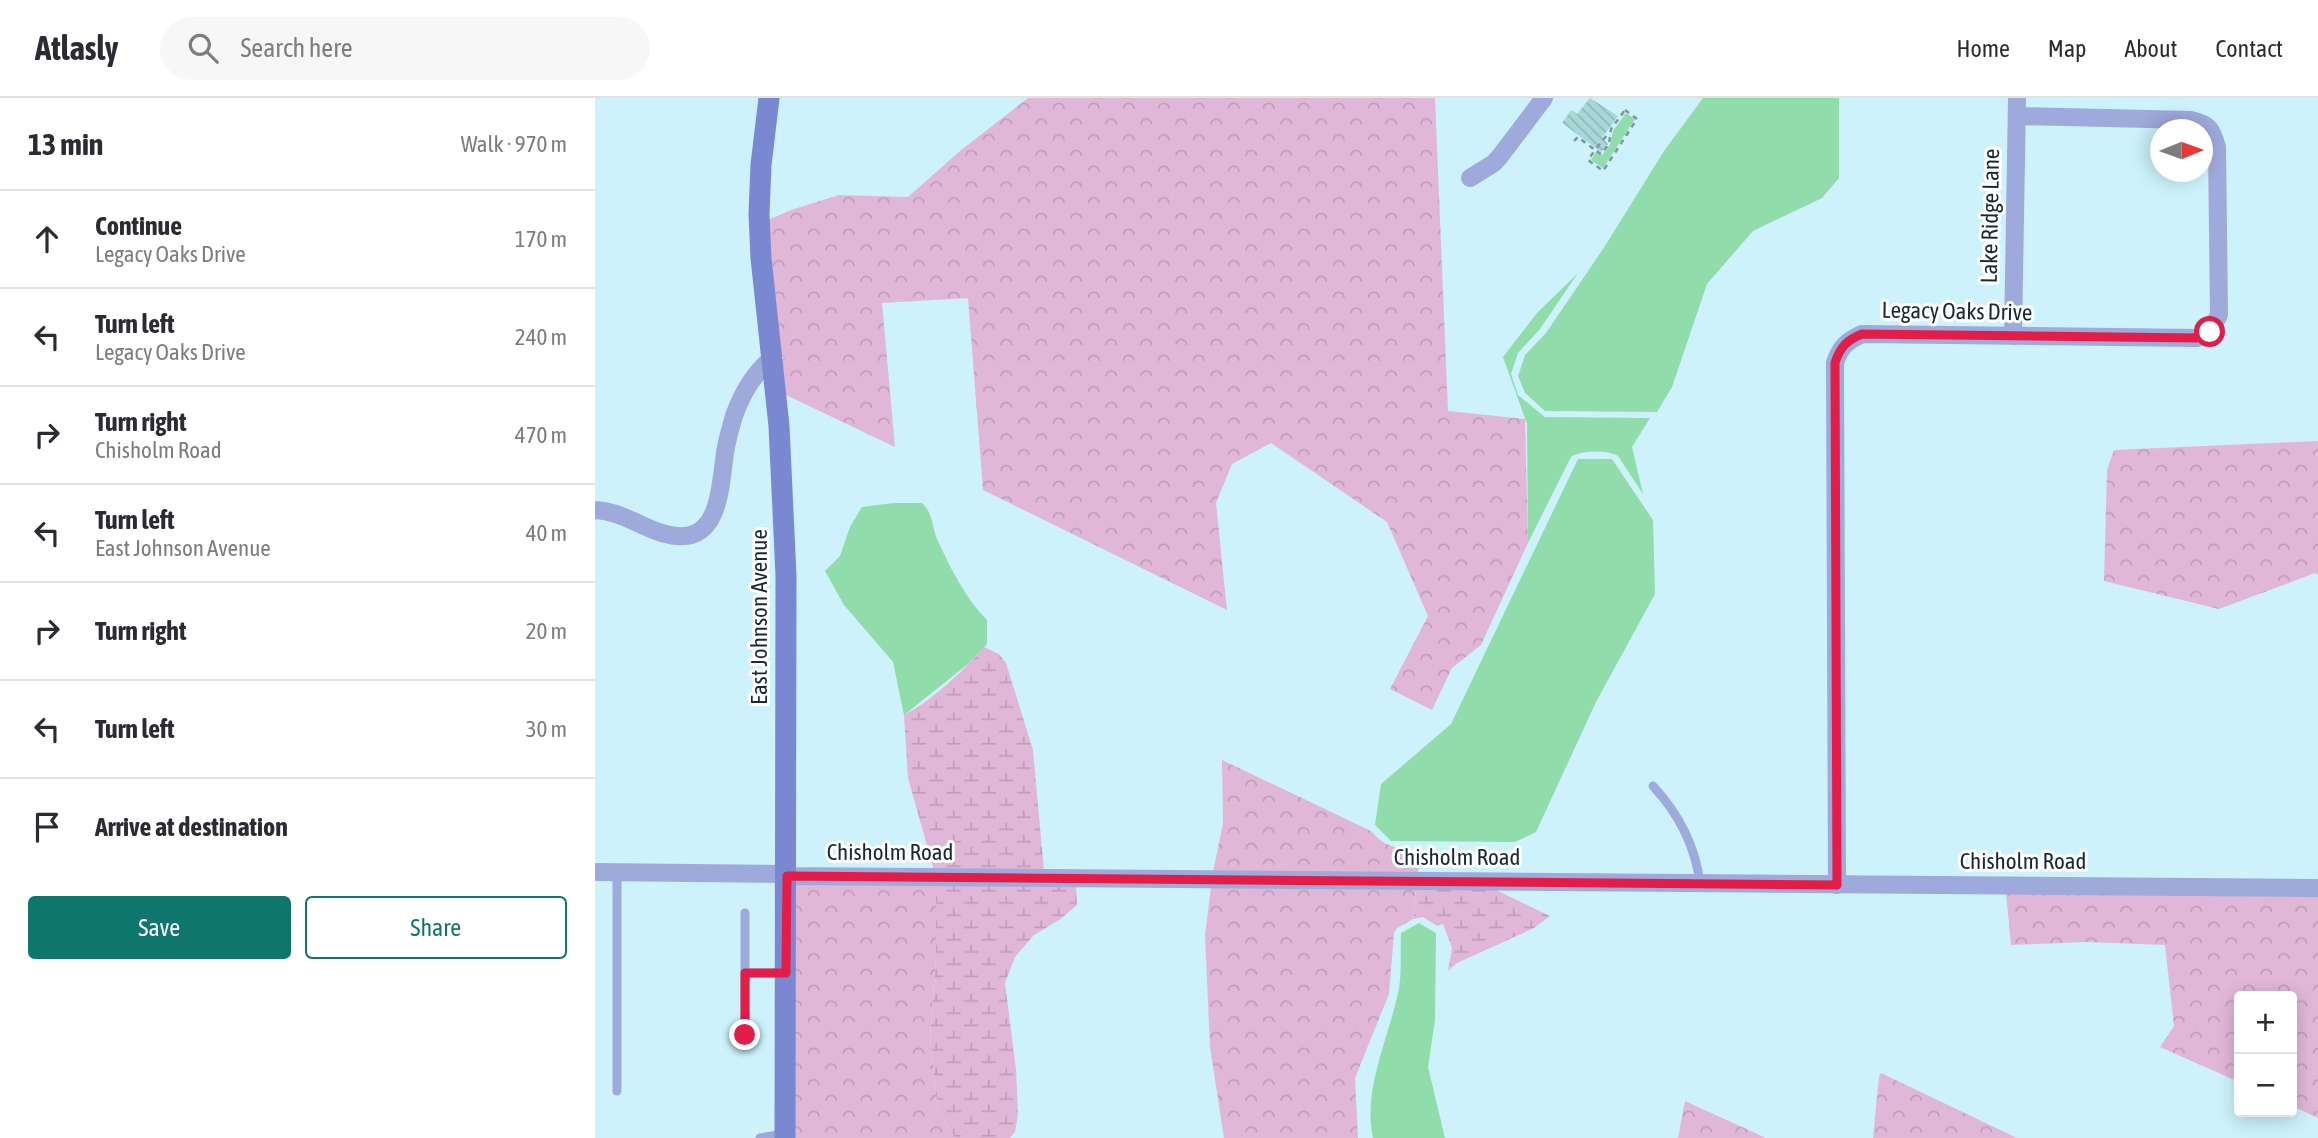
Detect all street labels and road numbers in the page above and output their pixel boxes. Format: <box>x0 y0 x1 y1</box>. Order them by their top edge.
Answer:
street label: Lake Ridge Lane <box>1976 148 2004 284</box>
street label: Legacy Oaks Drive <box>1881 297 2033 325</box>
street label: East Johnson Avenue <box>746 529 772 705</box>
street label: Chisholm Road <box>827 839 953 865</box>
street label: Chisholm Road <box>1394 844 1520 870</box>
street label: Chisholm Road <box>1960 848 2086 874</box>

